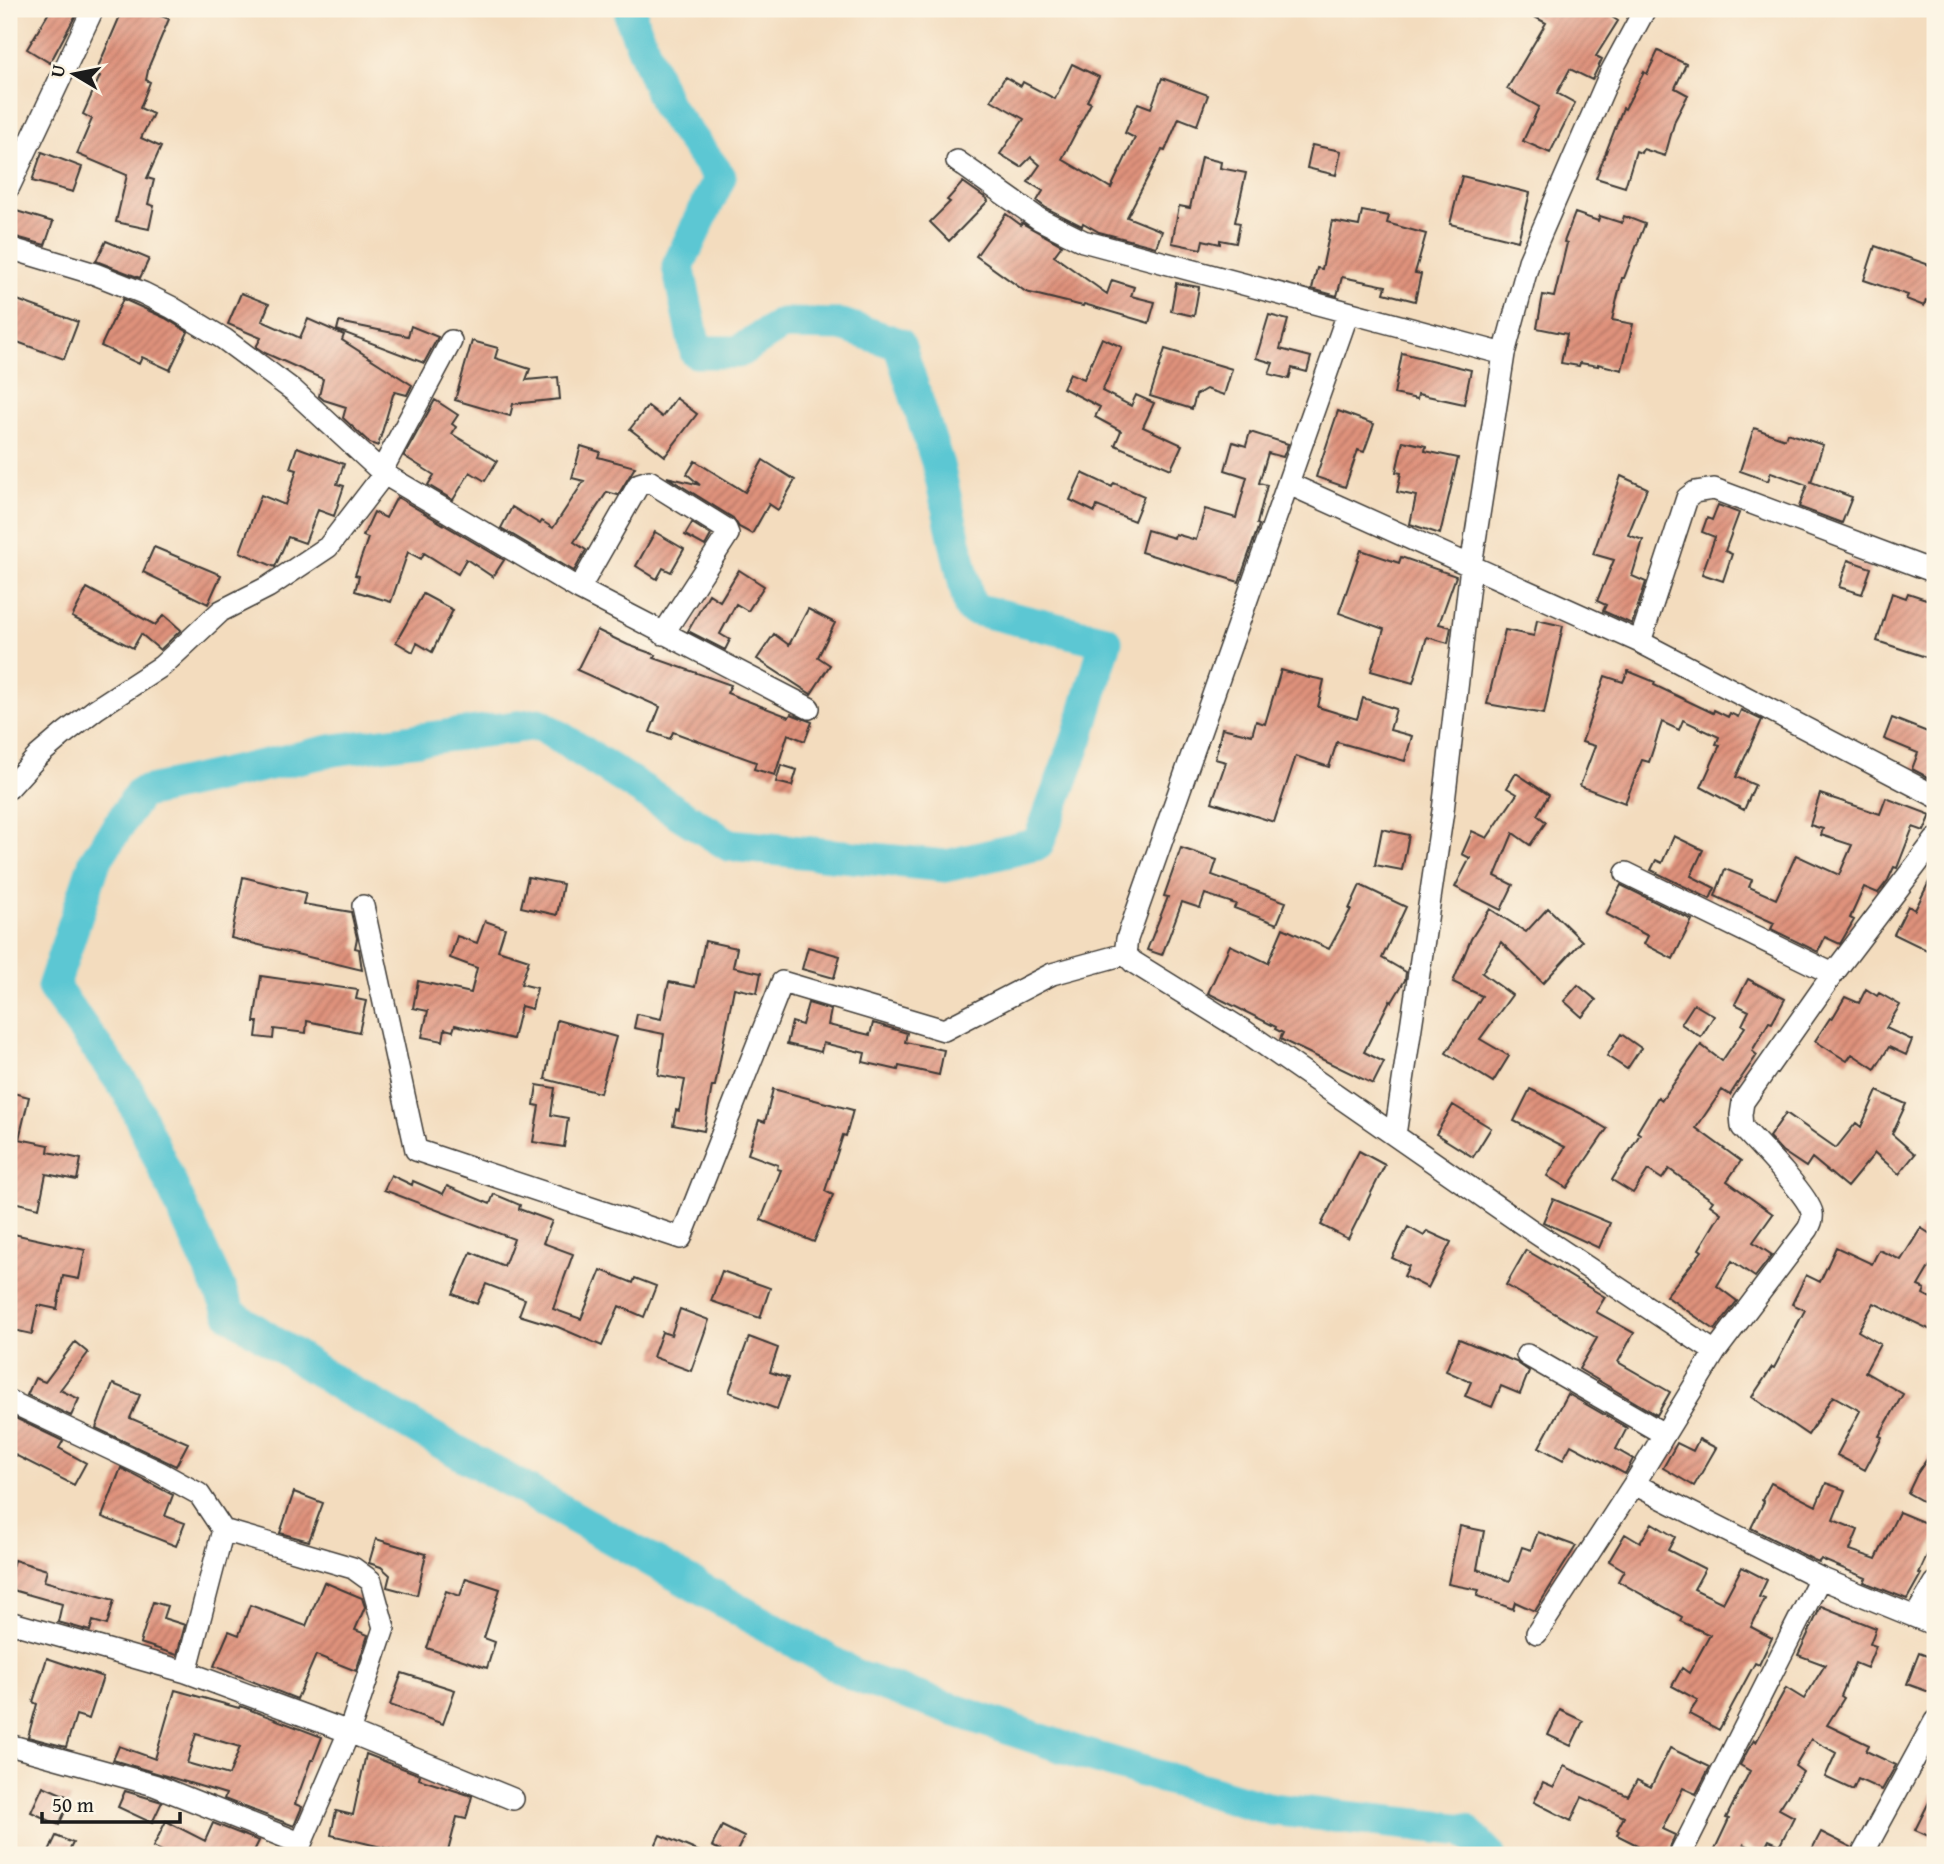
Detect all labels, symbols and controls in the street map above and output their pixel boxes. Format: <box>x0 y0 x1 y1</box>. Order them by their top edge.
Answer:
north arrow <box>38 38 108 108</box>
text: U <box>42 62 72 80</box>
scale bar <box>42 1780 180 1824</box>
text: 50 m <box>52 1789 94 1820</box>

